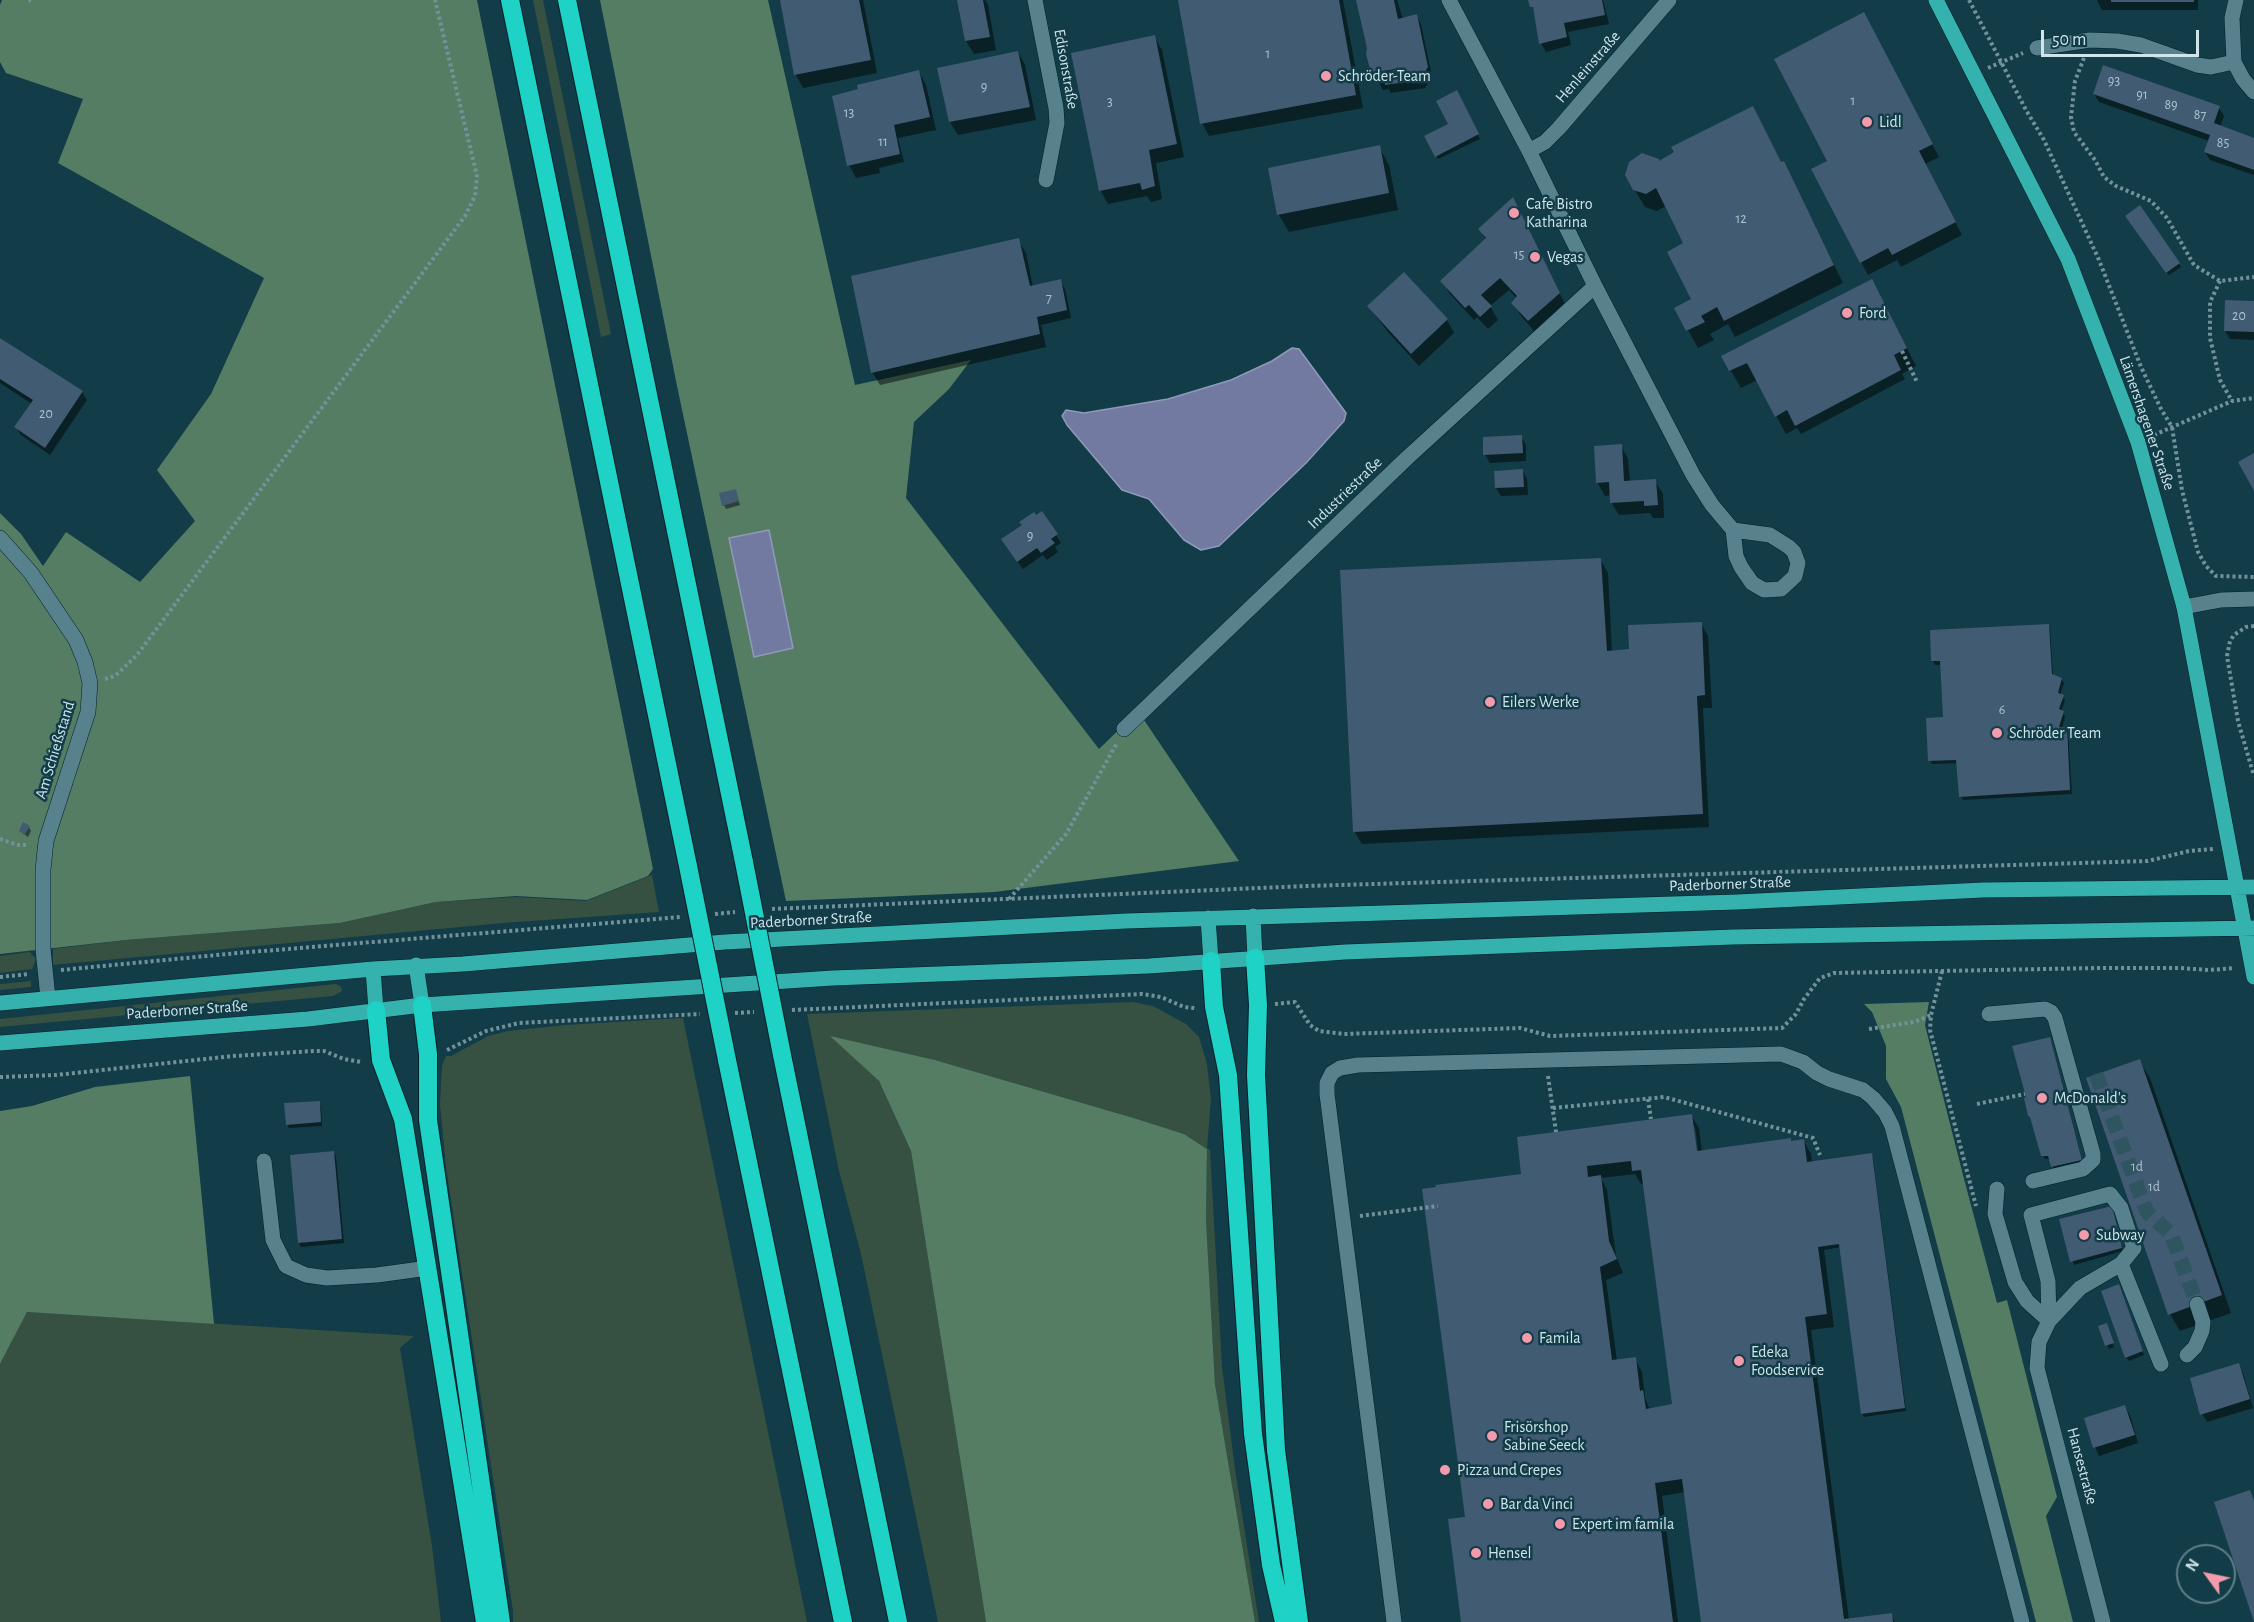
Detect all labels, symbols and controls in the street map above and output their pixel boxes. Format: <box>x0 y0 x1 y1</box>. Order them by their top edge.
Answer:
scale bar <box>2044 18 2202 56</box>
street label: Edisonstraße <box>1050 27 1082 111</box>
street label: Henleinstraße <box>1551 27 1625 107</box>
text: 50 m <box>2052 31 2086 49</box>
house number: 1 <box>1266 46 1270 62</box>
place label: Schröder-Team <box>1338 66 1431 86</box>
marker: Schröder-Team <box>1319 69 1333 83</box>
house number: 93 <box>2108 73 2120 89</box>
house number: 9 <box>981 79 987 95</box>
house number: 91 <box>2136 87 2148 103</box>
house number: 1 <box>1851 93 1855 109</box>
house number: 3 <box>1107 94 1113 110</box>
house number: 89 <box>2164 97 2178 113</box>
house number: 13 <box>844 105 854 121</box>
house number: 87 <box>2194 107 2206 123</box>
place label: Lidl <box>1879 112 1902 132</box>
marker: Lidl <box>1860 115 1874 129</box>
house number: 11 <box>878 134 888 150</box>
house number: 85 <box>2217 135 2229 151</box>
place label: Cafe Bistro Katharina <box>1526 194 1593 232</box>
marker: Cafe Bistro Katharina <box>1507 206 1521 220</box>
house number: 12 <box>1735 211 1747 227</box>
house number: 15 <box>1514 247 1524 263</box>
place label: Vegas <box>1547 247 1583 267</box>
marker: Vegas <box>1528 250 1542 264</box>
house number: 7 <box>1046 290 1052 306</box>
place label: Ford <box>1859 303 1887 323</box>
marker: Ford <box>1840 306 1854 320</box>
house number: 20 <box>2232 308 2246 324</box>
street label: Lämershagener Straße <box>2115 353 2179 493</box>
house number: 20 <box>39 406 53 422</box>
street label: Industriestraße <box>1304 453 1386 533</box>
house number: 9 <box>1027 528 1033 544</box>
place label: Eilers Werke <box>1502 692 1579 712</box>
marker: Eilers Werke <box>1483 695 1497 709</box>
street label: Am Schießstand <box>31 699 79 801</box>
house number: 6 <box>1999 702 2005 718</box>
place label: Schröder Team <box>2009 723 2101 743</box>
marker: Schröder Team <box>1990 726 2004 740</box>
street label: Paderborner Straße <box>1669 872 1791 896</box>
street label: Paderborner Straße <box>750 907 872 933</box>
street label: Paderborner Straße <box>126 996 248 1024</box>
place label: McDonald's <box>2054 1088 2126 1108</box>
marker: McDonald's <box>2035 1091 2049 1105</box>
house number: 1d <box>2131 1159 2143 1175</box>
house number: 1d <box>2148 1179 2160 1195</box>
place label: Subway <box>2096 1225 2144 1245</box>
marker: Subway <box>2077 1228 2091 1242</box>
place label: Famila <box>1539 1328 1581 1348</box>
marker: Famila <box>1520 1331 1534 1345</box>
place label: Edeka Foodservice <box>1751 1342 1824 1380</box>
marker: Edeka Foodservice <box>1732 1354 1746 1368</box>
place label: Frisörshop Sabine Seeck <box>1504 1417 1584 1455</box>
street label: Hansestraße <box>2062 1425 2102 1507</box>
marker: Frisörshop Sabine Seeck <box>1485 1429 1499 1443</box>
place label: Pizza und Crepes <box>1457 1460 1562 1480</box>
marker: Pizza und Crepes <box>1438 1463 1452 1477</box>
place label: Bar da Vinci <box>1500 1494 1573 1514</box>
marker: Bar da Vinci <box>1481 1497 1495 1511</box>
place label: Expert im famila <box>1572 1514 1674 1534</box>
marker: Expert im famila <box>1553 1517 1567 1531</box>
place label: Hensel <box>1488 1543 1532 1563</box>
north arrow <box>2176 1544 2236 1604</box>
marker: Hensel <box>1469 1546 1483 1560</box>
text: N <box>2183 1556 2202 1574</box>

